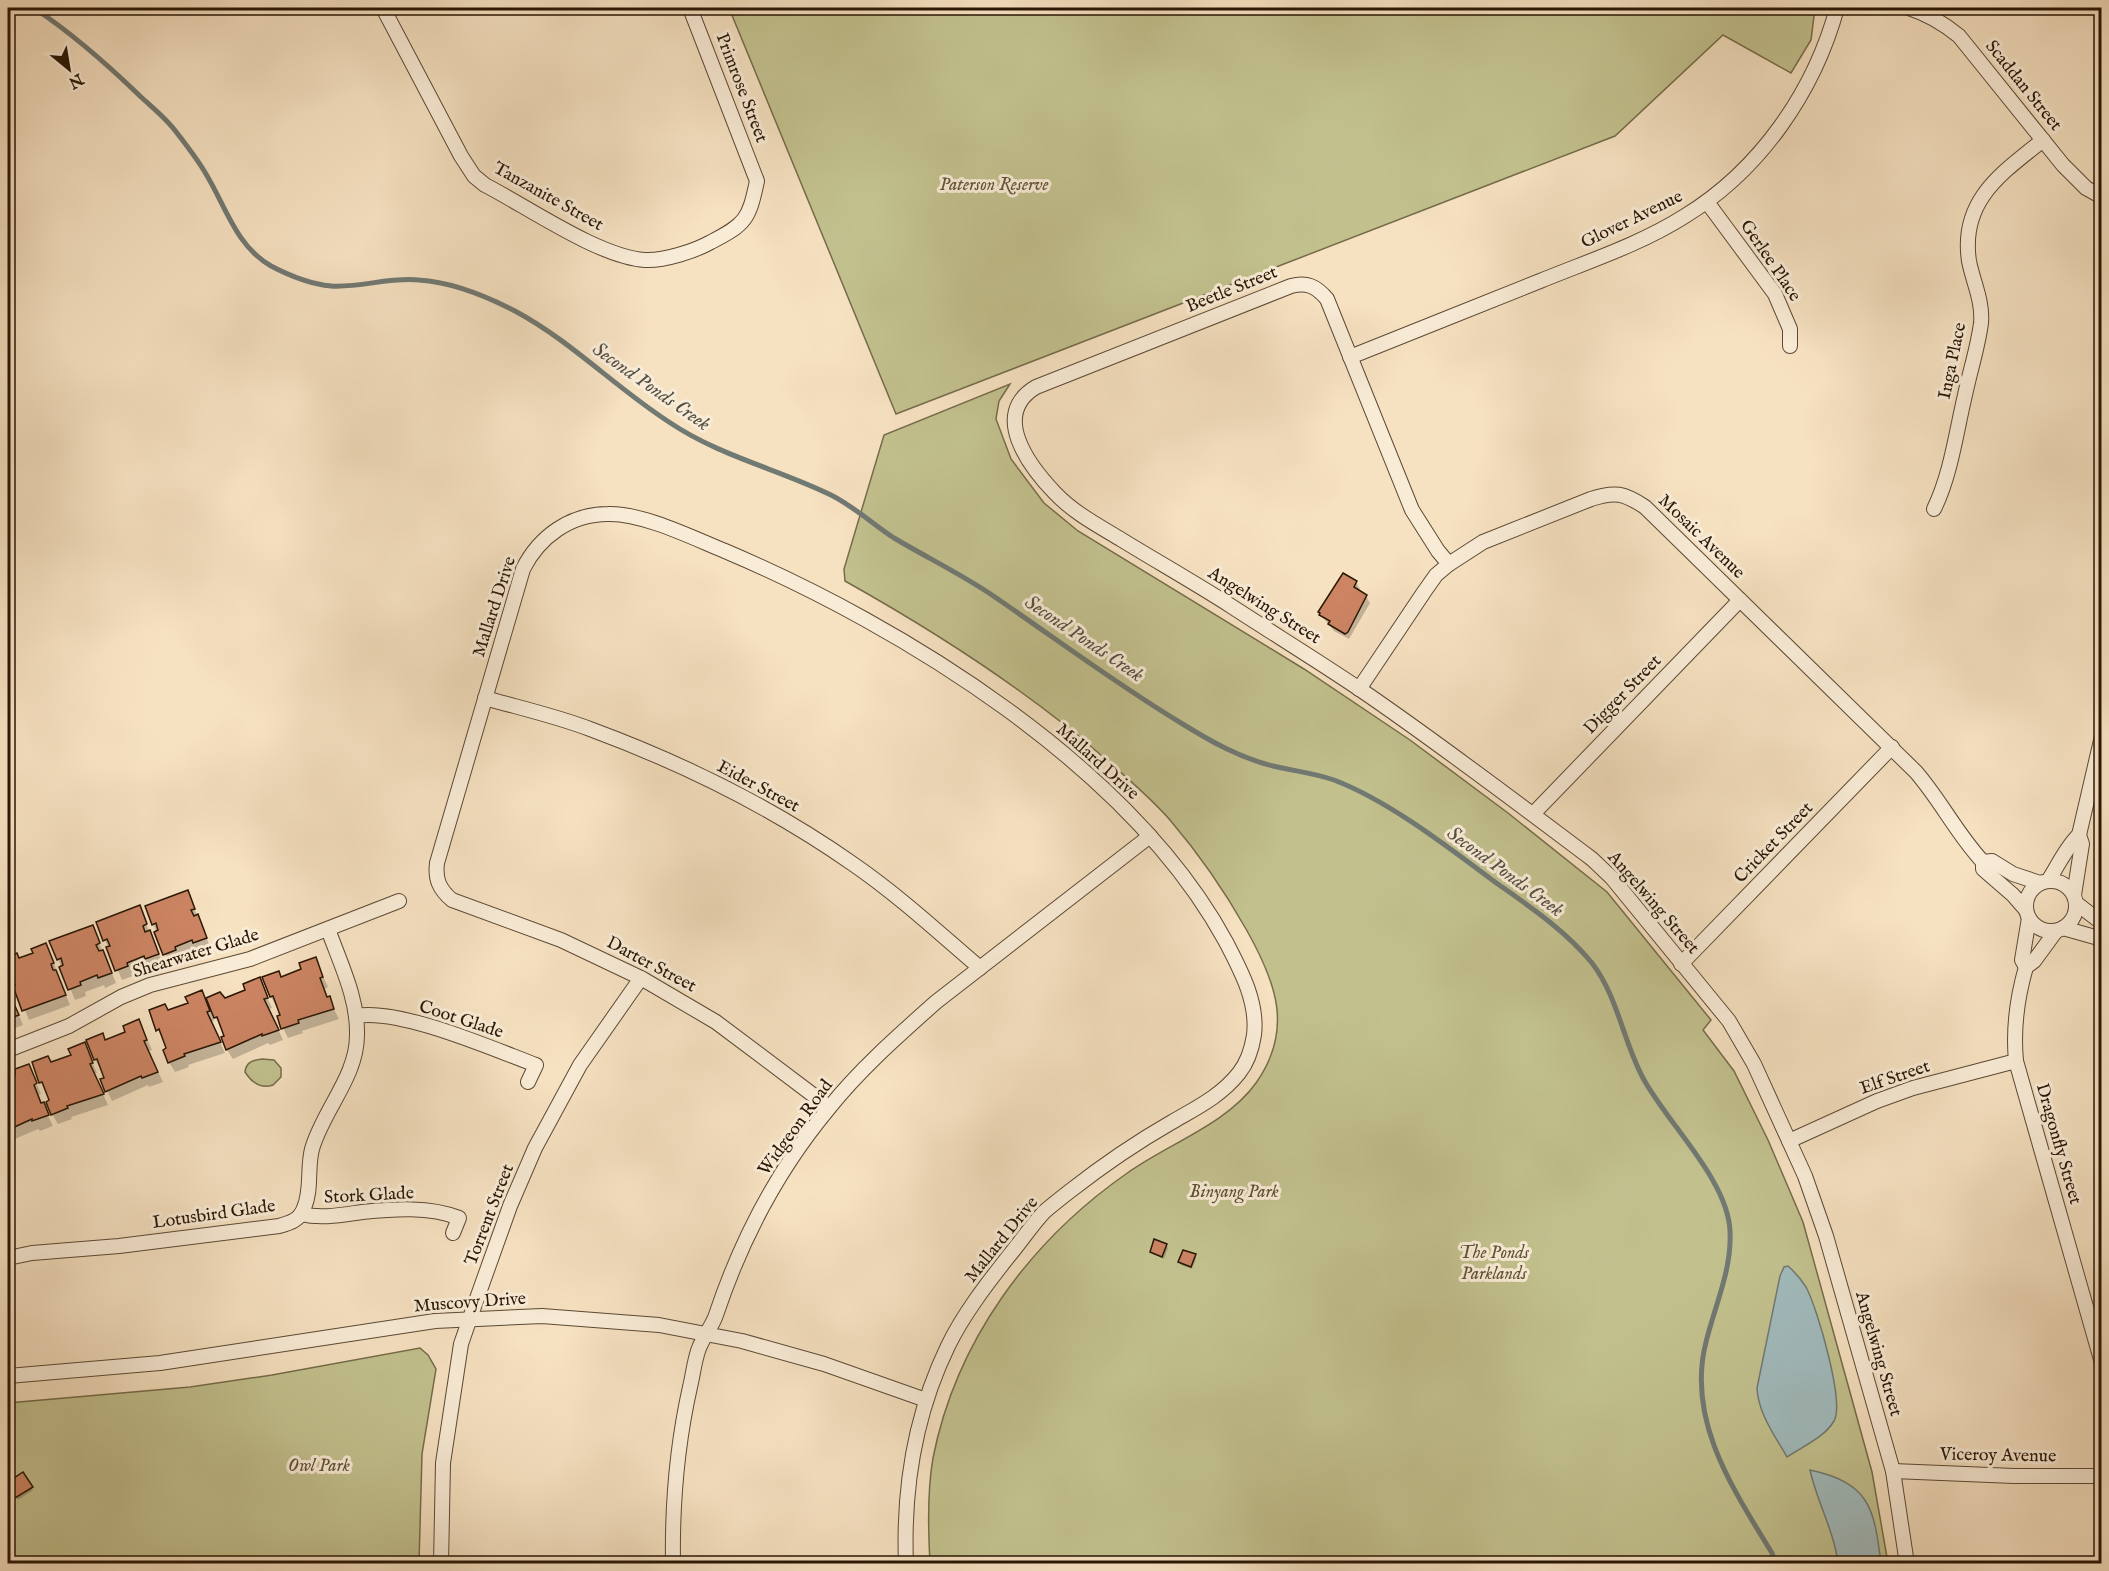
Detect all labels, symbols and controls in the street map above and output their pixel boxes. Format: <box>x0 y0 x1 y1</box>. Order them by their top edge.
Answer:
street label: Primrose Street <box>710 30 772 146</box>
street label: Scaddan Street <box>1979 36 2067 136</box>
north arrow <box>39 39 99 99</box>
text: N <box>64 68 87 92</box>
street label: Tanzanite Street <box>489 157 607 237</box>
park label: Paterson Reserve <box>940 174 1049 197</box>
street label: Glover Avenue <box>1577 185 1687 255</box>
street label: Gerlee Place <box>1734 216 1806 306</box>
street label: Beetle Street <box>1183 261 1281 319</box>
street label: Inga Place <box>1934 321 1972 401</box>
water label: Second Ponds Creek <box>587 337 715 437</box>
street label: Mosaic Avenue <box>1653 490 1749 584</box>
street label: Mallard Drive <box>468 554 522 660</box>
street label: Angelwing Street <box>1202 562 1325 650</box>
water label: Second Ponds Creek <box>1020 590 1148 688</box>
street label: Digger Street <box>1579 650 1667 740</box>
street label: Mallard Drive <box>1051 719 1143 805</box>
street label: Eider Street <box>713 756 803 818</box>
street label: Cricket Street <box>1729 797 1819 889</box>
water label: Second Ponds Creek <box>1442 821 1568 923</box>
street label: Angelwing Street <box>1601 846 1704 959</box>
street label: Shearwater Glade <box>130 924 262 984</box>
street label: Darter Street <box>602 932 700 998</box>
street label: Coot Glade <box>416 996 506 1044</box>
street label: Elf Street <box>1857 1055 1933 1101</box>
street label: Widgeon Road <box>753 1075 839 1181</box>
street label: Dragonfly Street <box>2030 1081 2086 1207</box>
street label: Torrent Street <box>460 1161 520 1269</box>
park label: Binyang Park <box>1189 1181 1279 1204</box>
street label: Stork Glade <box>323 1182 415 1210</box>
street label: Mallard Drive <box>960 1192 1044 1288</box>
street label: Lotusbird Glade <box>151 1195 277 1235</box>
park label: The Ponds Parklands <box>1459 1242 1530 1286</box>
street label: Muscovy Drive <box>413 1288 527 1318</box>
street label: Angelwing Street <box>1849 1288 1907 1419</box>
street label: Viceroy Avenue <box>1939 1443 2056 1469</box>
park label: Owl Park <box>288 1455 350 1478</box>

